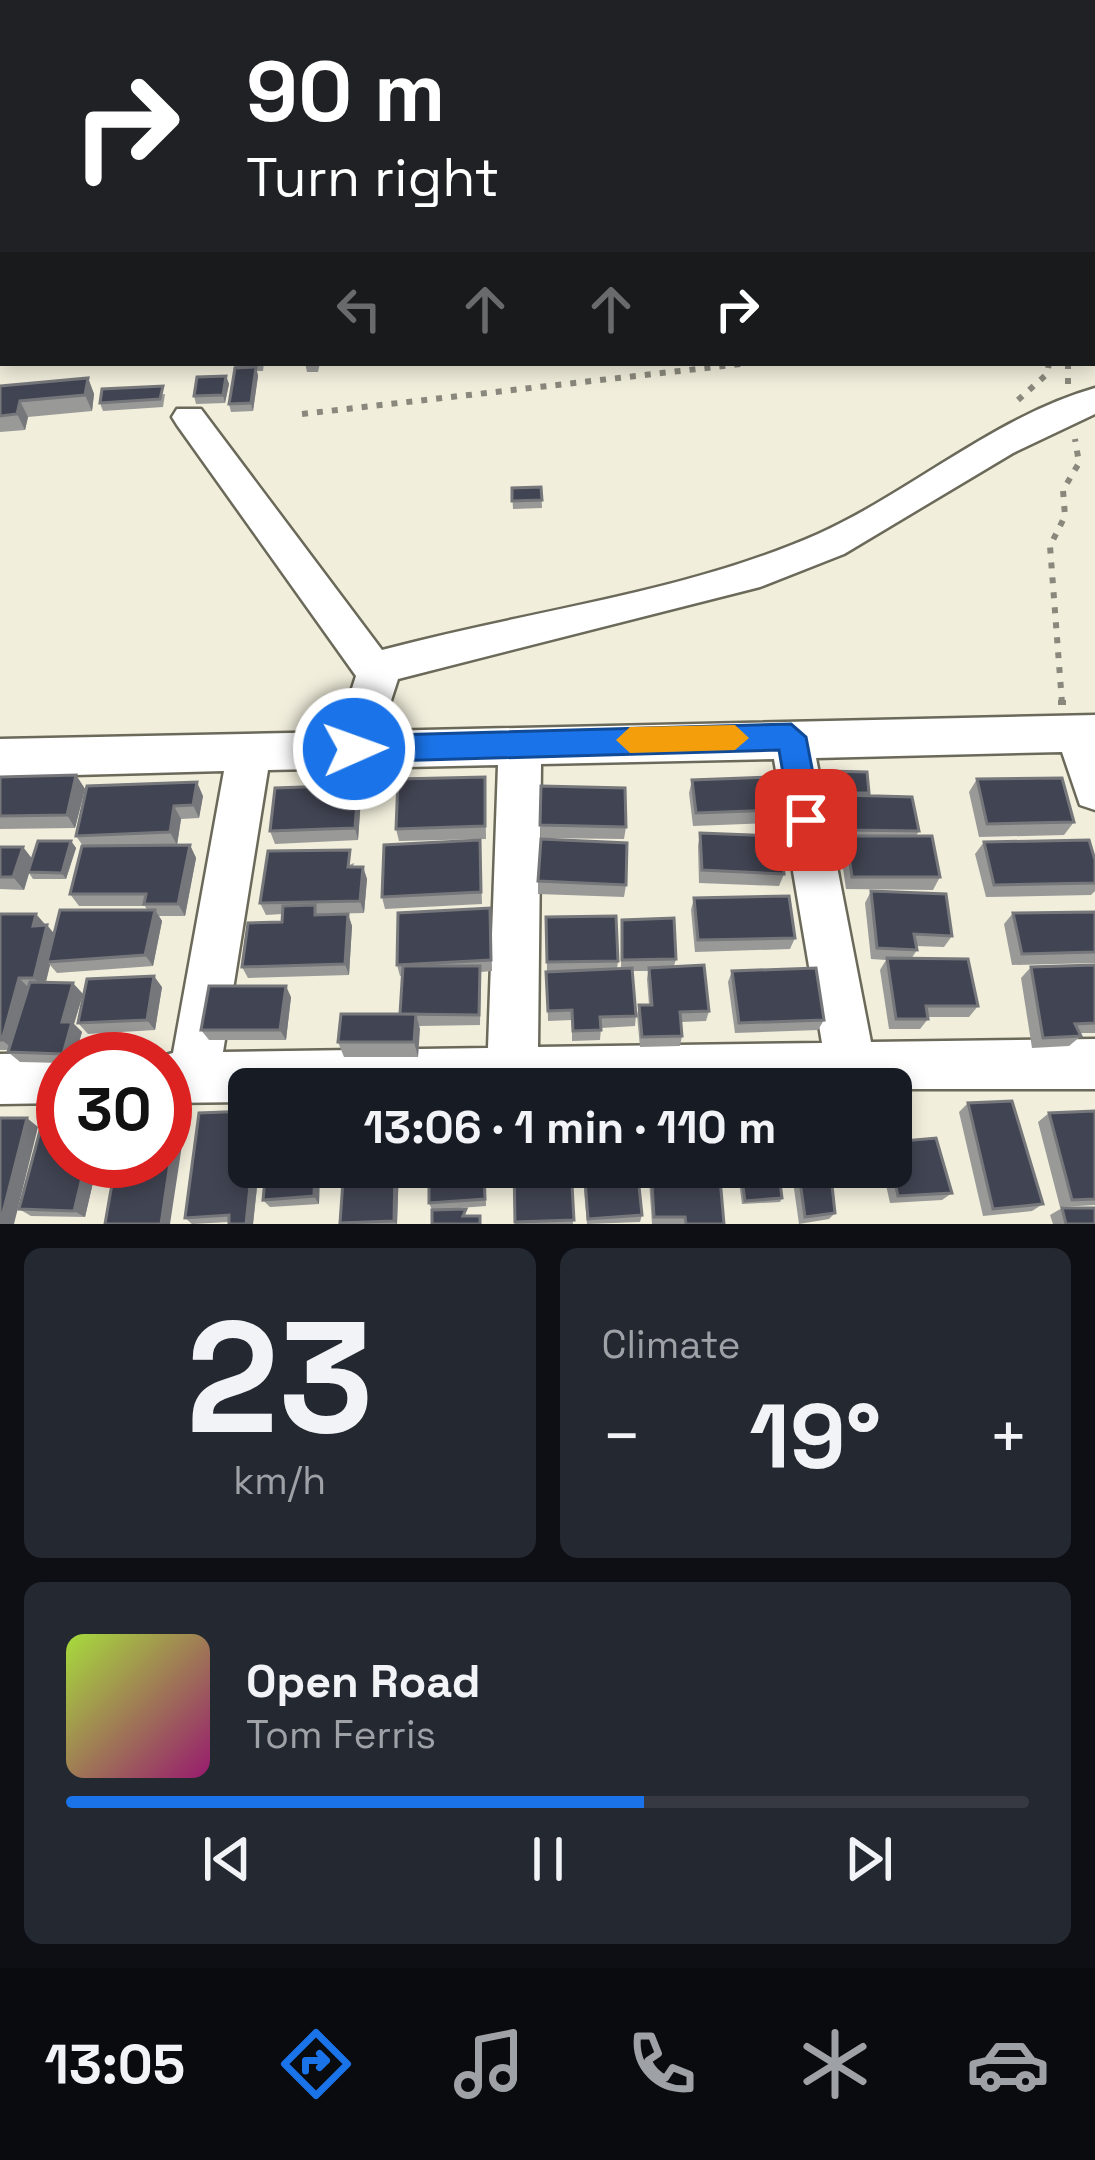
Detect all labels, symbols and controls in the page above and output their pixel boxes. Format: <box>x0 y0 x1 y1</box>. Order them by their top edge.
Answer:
text: 90 m <box>246 38 445 146</box>
icon: right <box>48 48 204 204</box>
text: Turn right <box>246 143 499 212</box>
icon: left <box>326 276 392 342</box>
icon: ahead <box>452 276 518 342</box>
icon: ahead <box>578 276 644 342</box>
icon: right <box>704 276 770 342</box>
position arrow <box>291 686 417 812</box>
pin <box>755 769 857 871</box>
icon: arrive <box>773 787 839 853</box>
speed limit sign: 30 <box>36 1032 192 1188</box>
text: 13:06 · 1 min · 110 m <box>363 1099 777 1156</box>
text: 23 <box>186 1278 374 1478</box>
text: Climate <box>602 1320 741 1369</box>
text: 19° <box>749 1379 881 1494</box>
text: − <box>602 1394 642 1478</box>
text: + <box>988 1394 1029 1478</box>
text: km/h <box>233 1456 326 1505</box>
text: Open Road <box>246 1653 481 1710</box>
text: Tom Ferris <box>246 1710 436 1759</box>
icon: previous <box>194 1826 260 1892</box>
icon: pause <box>515 1826 581 1892</box>
icon: next <box>836 1826 902 1892</box>
icon: directions <box>274 2022 358 2106</box>
icon: music <box>447 2022 531 2106</box>
icon: phone <box>620 2022 704 2106</box>
icon: climate <box>793 2022 877 2106</box>
icon: car <box>966 2022 1050 2106</box>
text: 13:05 <box>45 2030 185 2099</box>

